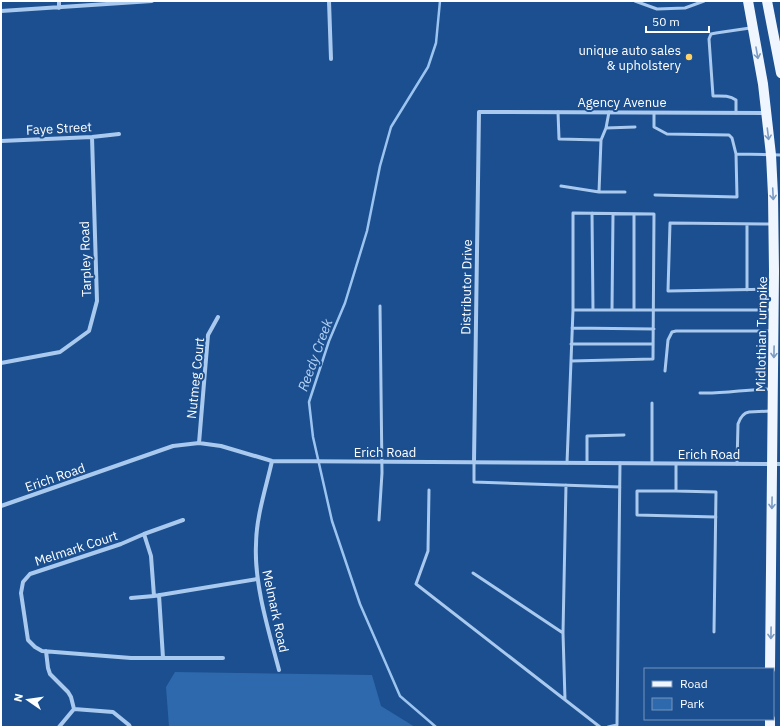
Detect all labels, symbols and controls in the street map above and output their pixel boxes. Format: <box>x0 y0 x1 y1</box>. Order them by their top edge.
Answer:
scale bar <box>646 8 709 34</box>
text: 50 m <box>652 14 680 29</box>
place label: unique auto sales & upholstery <box>578 42 682 74</box>
one-way arrow <box>754 46 762 59</box>
marker: unique auto sales & upholstery <box>684 52 694 62</box>
street label: Agency Avenue <box>577 94 667 111</box>
street label: Faye Street <box>26 118 92 139</box>
one-way arrow <box>765 127 772 140</box>
one-way arrow <box>769 187 776 200</box>
street label: Tarpley Road <box>76 221 95 297</box>
street label: Distributor Drive <box>457 239 476 335</box>
street label: Midlothian Turnpike <box>752 276 771 392</box>
water label: Reedy Creek <box>294 316 337 394</box>
street label: Nutmeg Court <box>183 337 208 420</box>
one-way arrow <box>770 345 777 358</box>
street label: Erich Road <box>354 444 416 461</box>
street label: Erich Road <box>678 446 740 463</box>
street label: Erich Road <box>23 459 87 496</box>
one-way arrow <box>768 496 776 509</box>
street label: Melmark Court <box>32 527 120 570</box>
street label: Melmark Road <box>258 568 293 654</box>
one-way arrow <box>767 626 775 639</box>
legend <box>644 668 774 720</box>
text: Road <box>680 676 708 691</box>
north arrow <box>8 680 48 720</box>
text: N <box>11 692 26 703</box>
text: Park <box>680 696 705 711</box>

